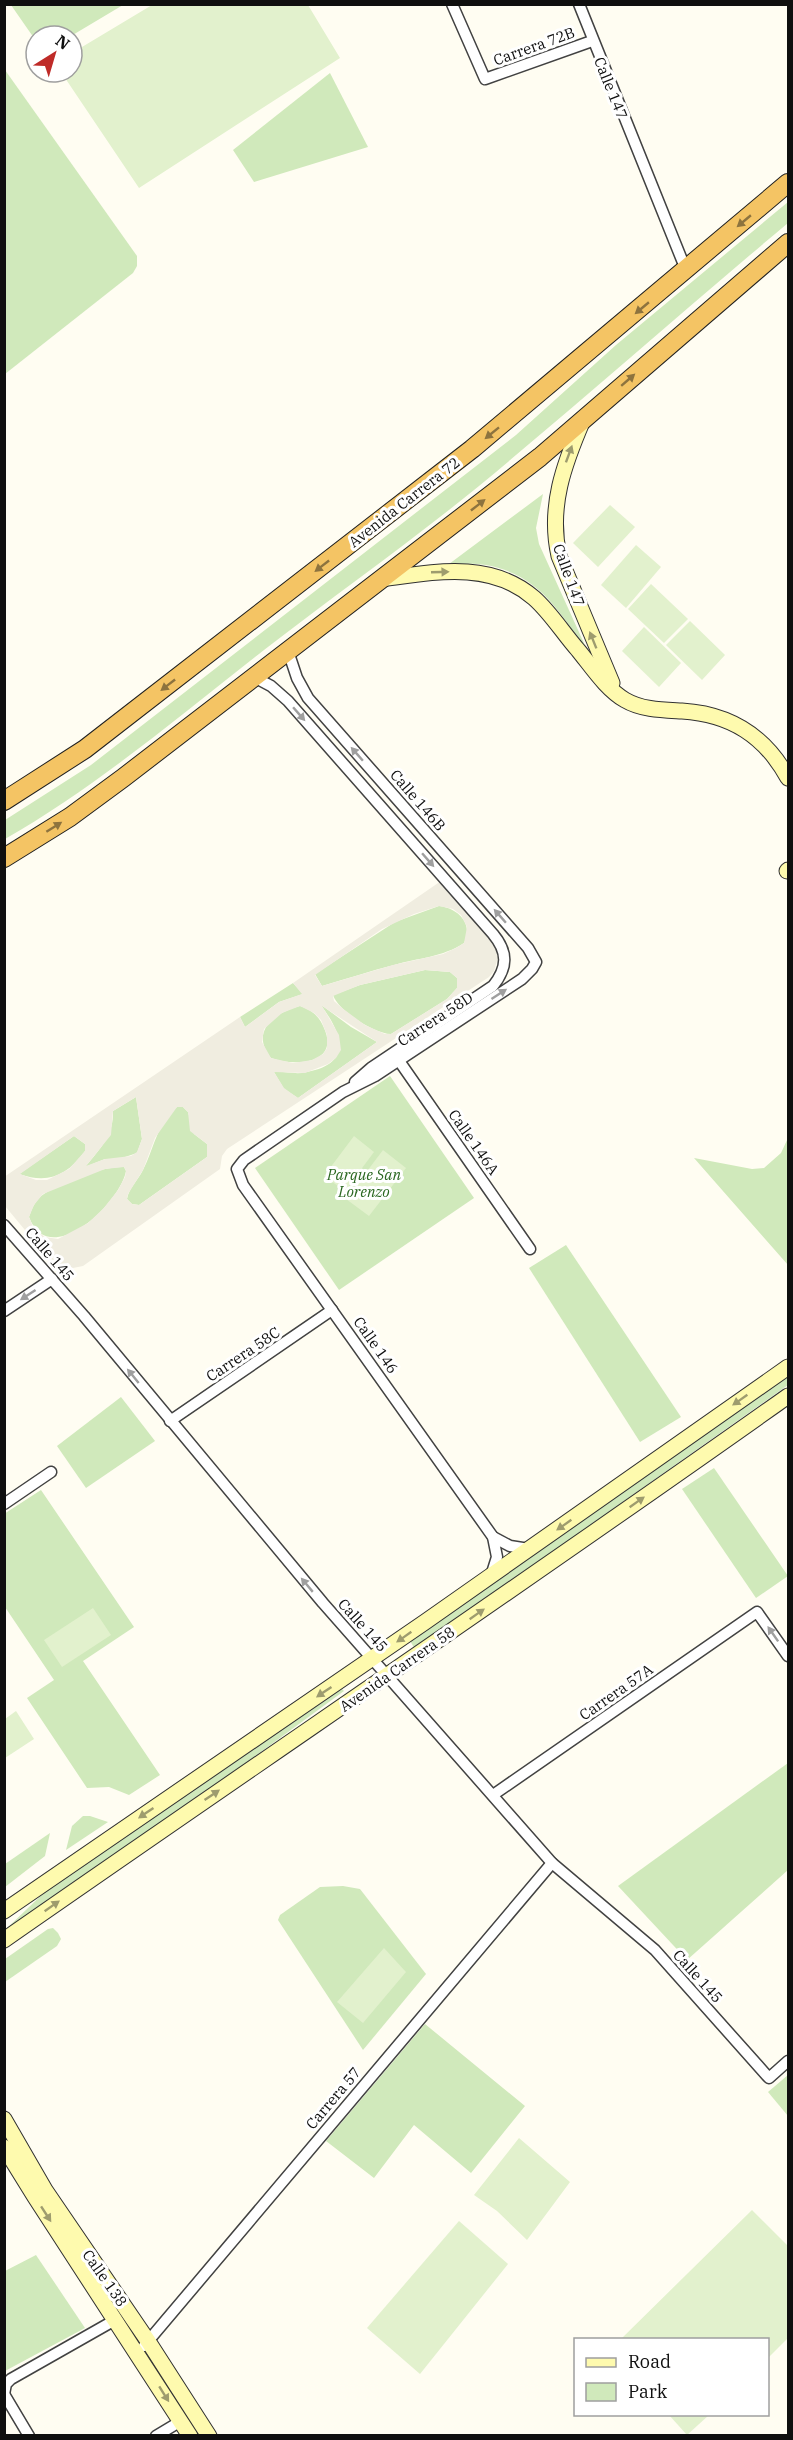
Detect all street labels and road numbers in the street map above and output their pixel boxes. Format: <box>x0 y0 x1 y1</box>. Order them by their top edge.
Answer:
street label: Carrera 72B <box>491 22 577 70</box>
street label: Calle 147 <box>590 54 632 122</box>
street label: Avenida Carrera 72 <box>344 453 464 551</box>
street label: Calle 147 <box>549 541 589 609</box>
street label: Calle 146B <box>386 765 450 835</box>
street label: Carrera 58D <box>394 988 476 1050</box>
street label: Calle 146A <box>445 1106 504 1179</box>
street label: Calle 145 <box>21 1223 79 1285</box>
street label: Calle 146 <box>349 1313 403 1377</box>
street label: Carrera 58C <box>202 1322 284 1386</box>
street label: Calle 145 <box>334 1594 392 1656</box>
street label: Avenida Carrera 58 <box>336 1622 458 1716</box>
street label: Carrera 57A <box>575 1659 657 1724</box>
street label: Calle 145 <box>669 1945 727 2007</box>
street label: Carrera 57 <box>301 2063 365 2133</box>
street label: Calle 138 <box>78 2246 132 2310</box>

